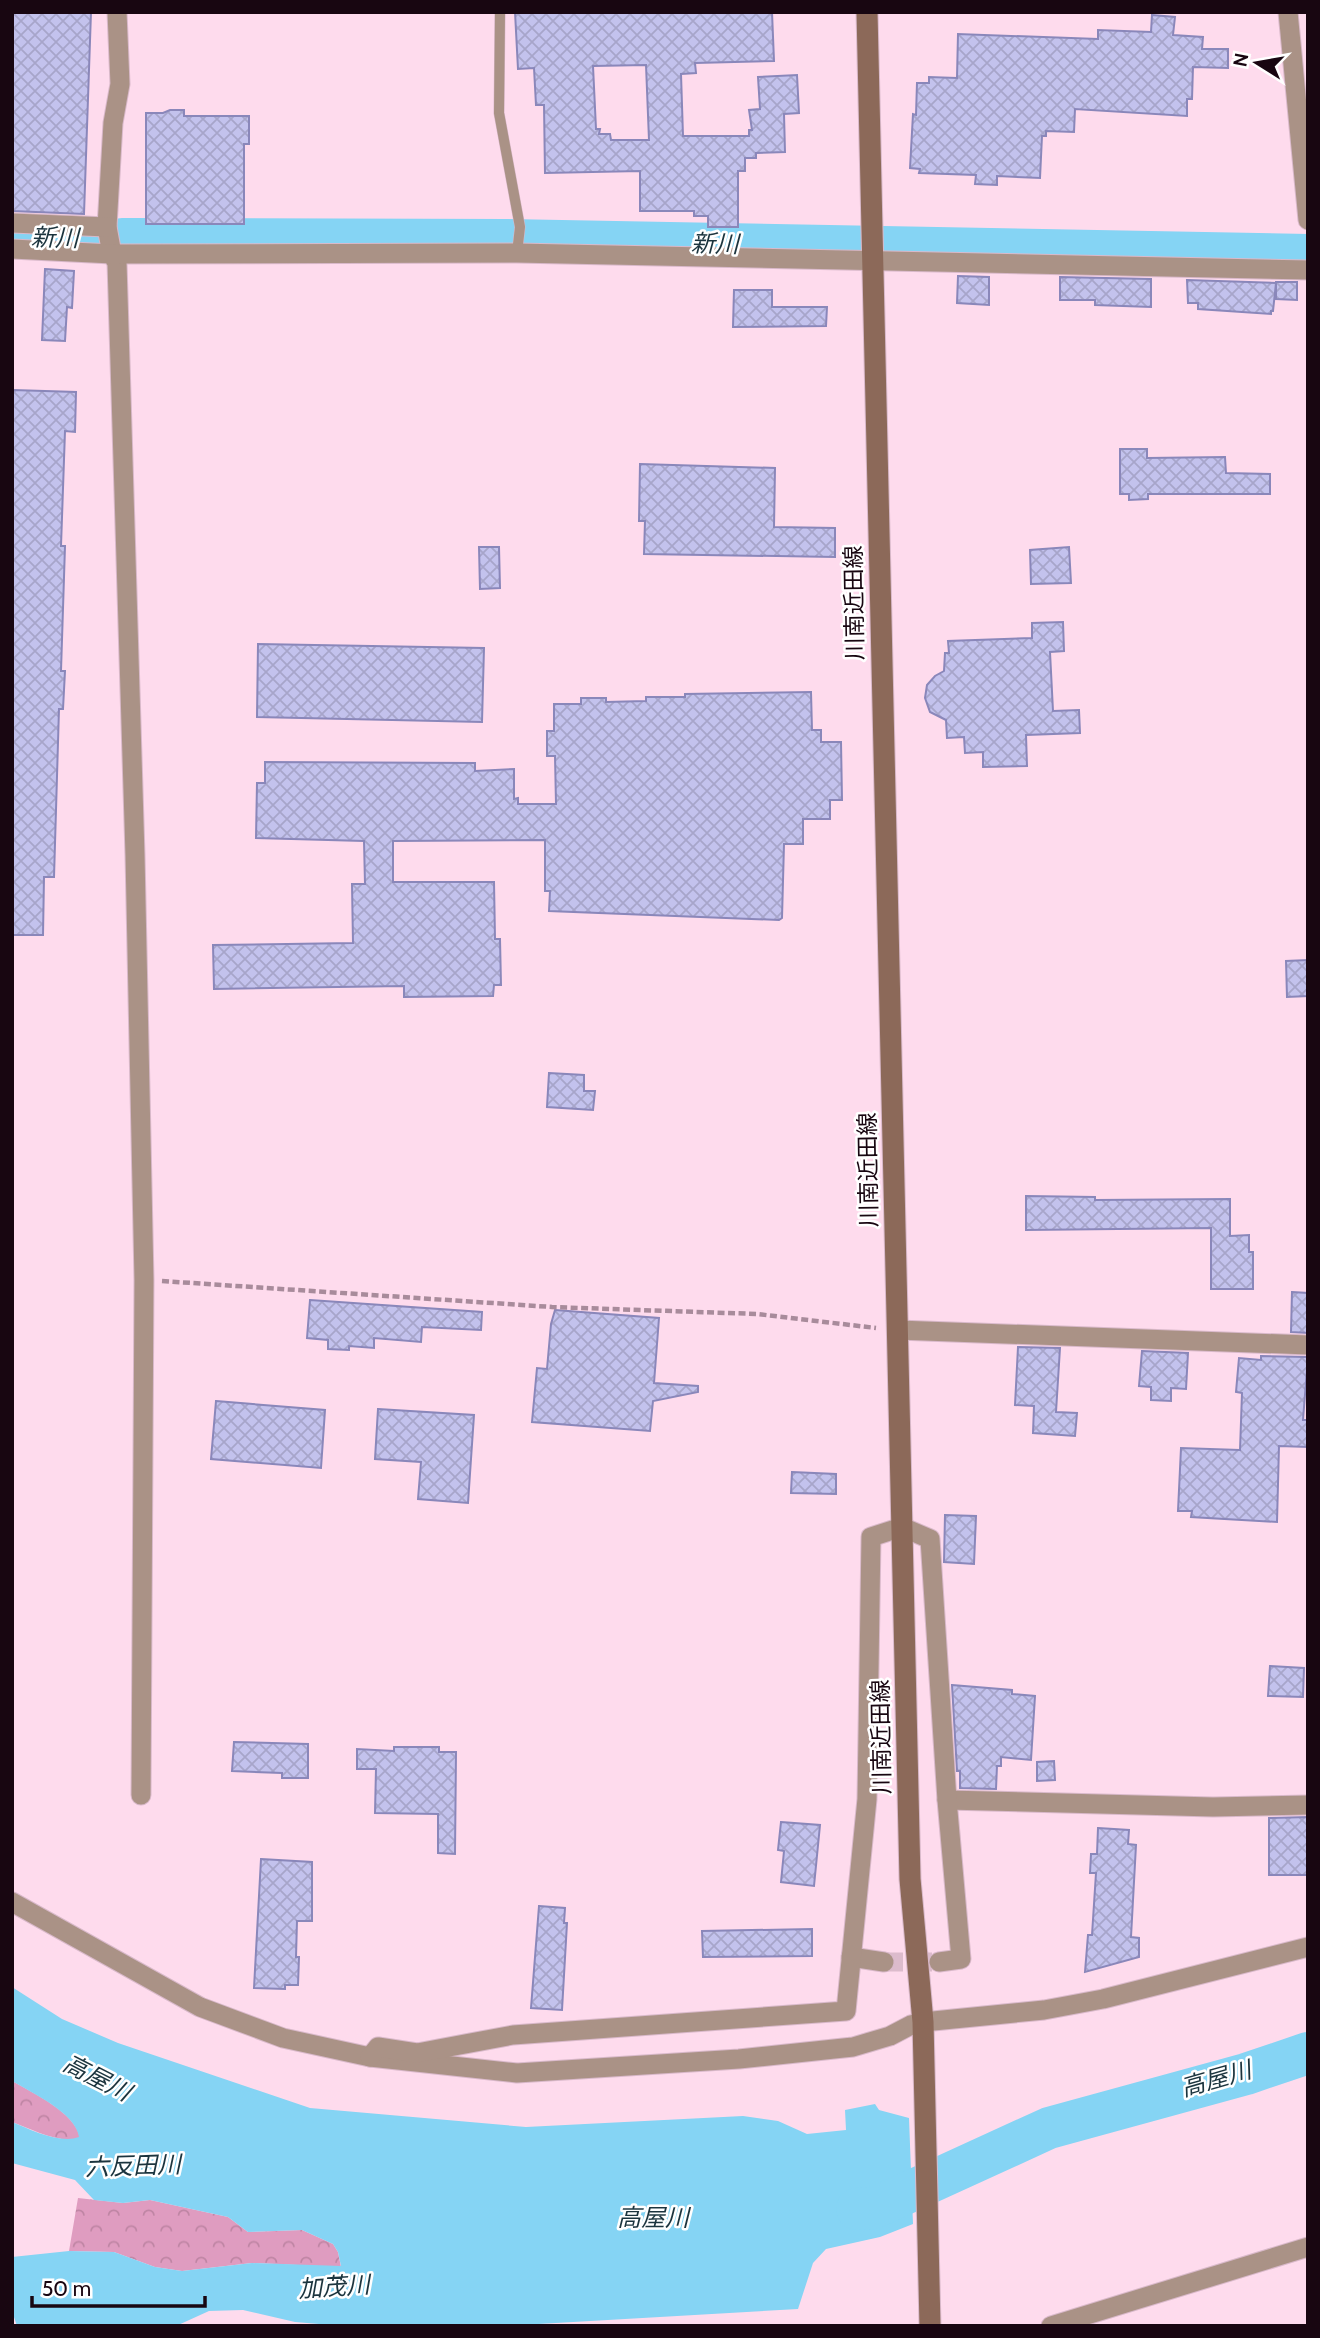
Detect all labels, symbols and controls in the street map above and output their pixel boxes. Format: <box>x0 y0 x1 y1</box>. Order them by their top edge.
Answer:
north arrow <box>1222 28 1292 98</box>
text: N <box>1228 51 1253 69</box>
water label: 新川 <box>31 223 82 252</box>
water label: 新川 <box>691 229 742 258</box>
street label: 川南近田線 <box>839 545 869 661</box>
street label: 川南近田線 <box>853 1112 883 1228</box>
street label: 川南近田線 <box>866 1679 896 1795</box>
water label: 高屋川 <box>59 2048 139 2108</box>
water label: 高屋川 <box>1177 2054 1257 2102</box>
water label: 六反田川 <box>85 2149 184 2182</box>
water label: 高屋川 <box>617 2203 692 2232</box>
scale bar <box>32 2264 205 2308</box>
water label: 加茂川 <box>297 2269 374 2303</box>
text: 50 m <box>42 2276 91 2301</box>

